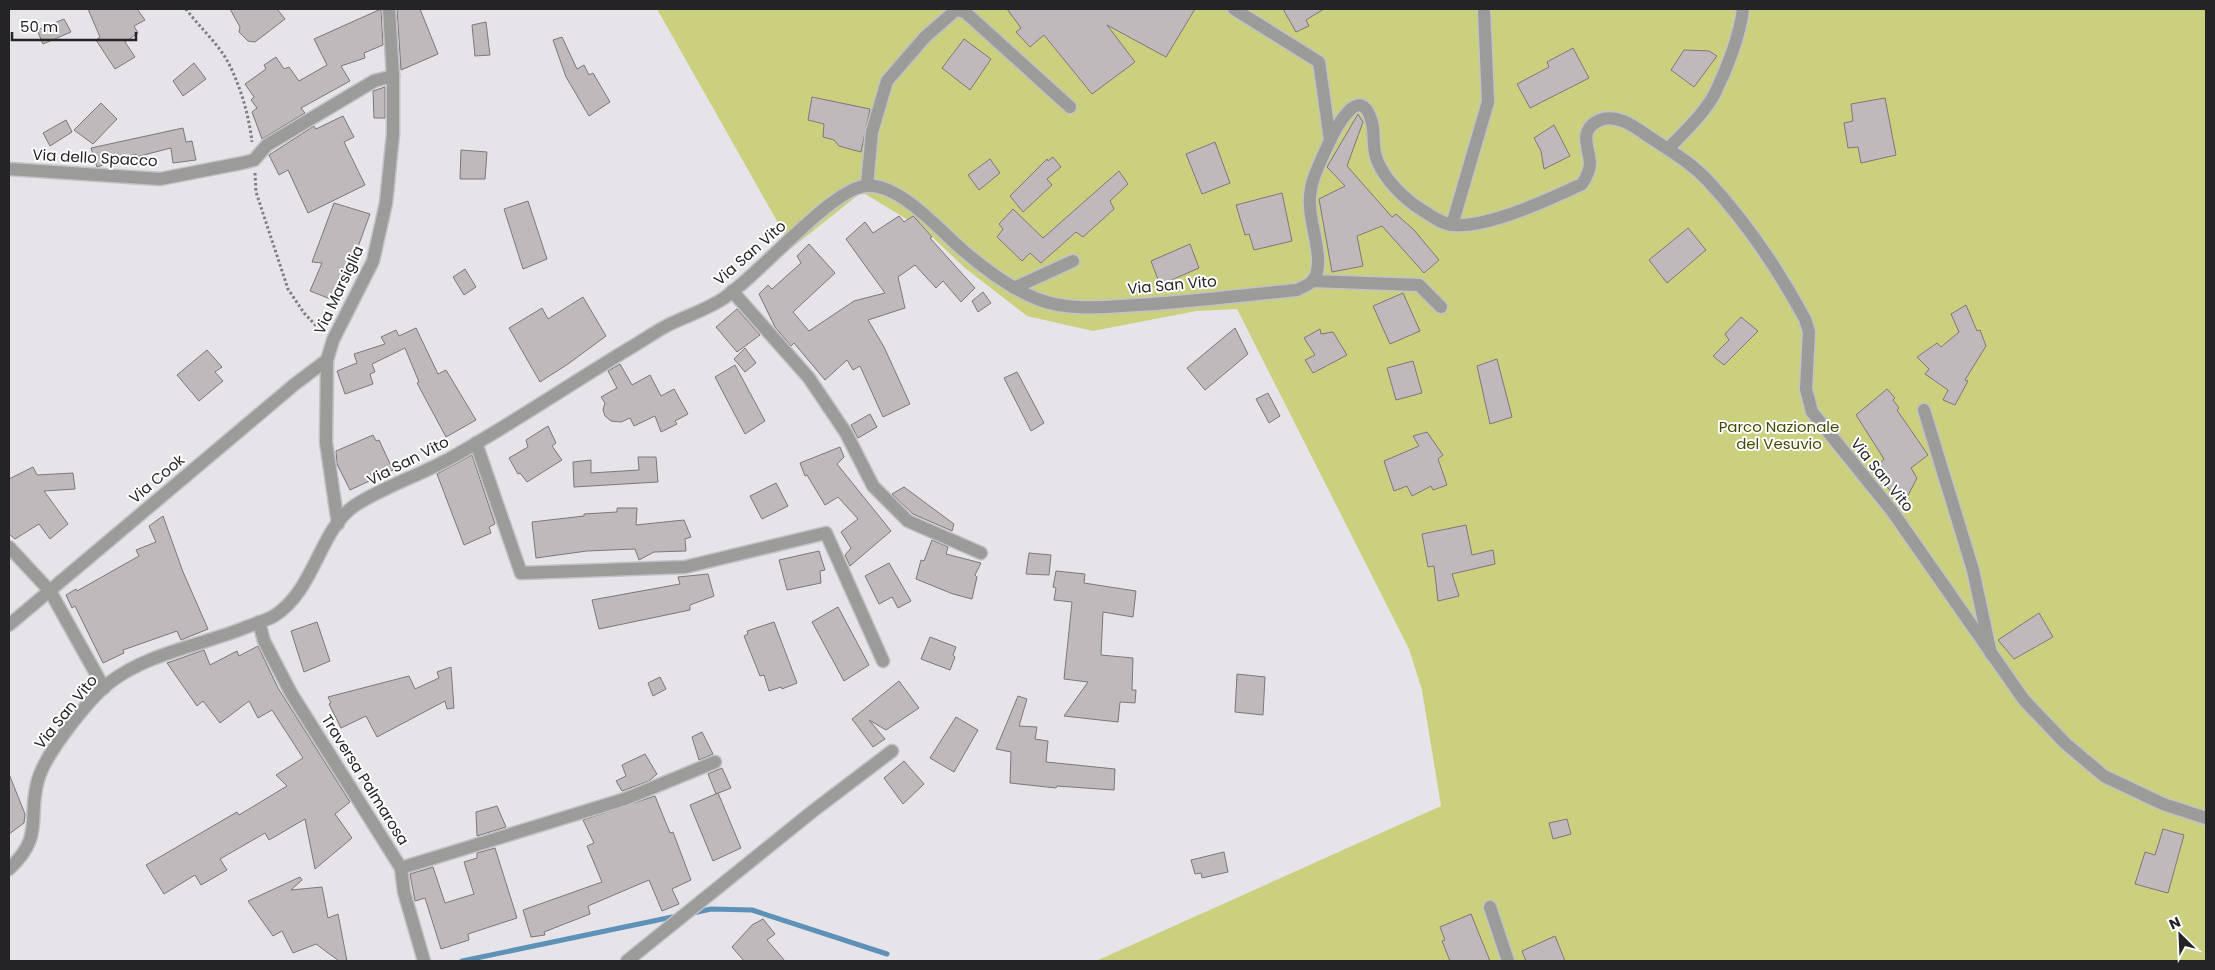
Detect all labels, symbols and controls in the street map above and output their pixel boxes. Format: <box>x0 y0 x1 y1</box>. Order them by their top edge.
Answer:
scale bar <box>12 10 136 42</box>
text: 50 m <box>20 16 58 37</box>
street label: Via dello Spacco <box>32 144 158 171</box>
street label: Via San Vito <box>709 215 790 290</box>
street label: Via Marsiglia <box>309 242 368 338</box>
street label: Via San Vito <box>1127 270 1217 299</box>
park label: Parco Nazionale del Vesuvio <box>1719 416 1839 454</box>
street label: Via San Vito <box>363 431 452 490</box>
street label: Via San Vito <box>1846 433 1919 516</box>
street label: Via Cook <box>124 449 189 508</box>
street label: Via San Vito <box>29 670 102 753</box>
street label: Traversa Palmarosa <box>317 710 414 849</box>
north arrow <box>2155 910 2205 960</box>
text: N <box>2166 912 2184 934</box>

